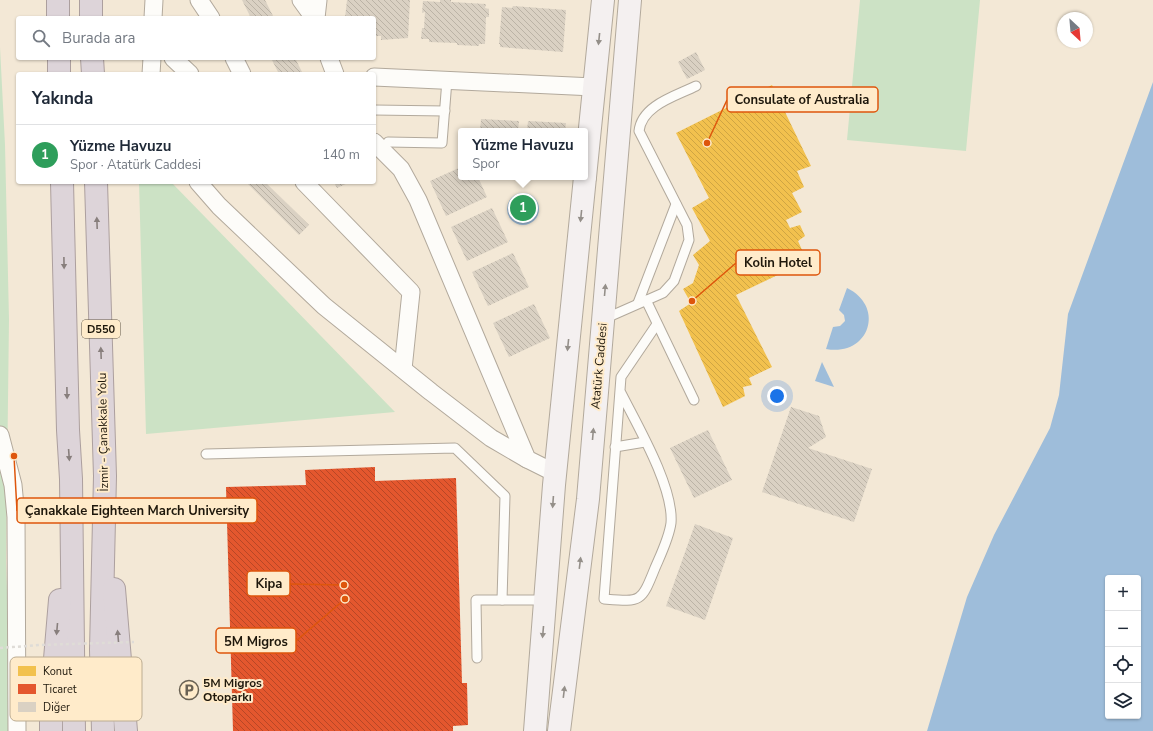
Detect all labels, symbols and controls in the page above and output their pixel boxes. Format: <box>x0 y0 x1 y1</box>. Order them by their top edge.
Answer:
north arrow <box>1057 12 1093 48</box>
search box <box>16 16 376 60</box>
icon: search <box>30 27 52 49</box>
text: Burada ara <box>62 28 136 48</box>
one-way arrow <box>596 33 602 45</box>
text: Yakında <box>32 87 93 110</box>
callout: Consulate of Australia <box>727 87 878 112</box>
text: Consulate of Australia <box>735 91 869 109</box>
popup <box>458 128 588 180</box>
text: Yüzme Havuzu <box>472 135 574 155</box>
text: Yüzme Havuzu <box>70 136 171 156</box>
text: 1 <box>41 146 49 164</box>
text: 140 m <box>322 146 360 164</box>
text: Spor <box>472 155 500 173</box>
text: Spor · Atatürk Caddesi <box>70 156 201 174</box>
pin: 1 <box>510 193 536 223</box>
one-way arrow <box>578 210 584 222</box>
one-way arrow <box>94 217 101 229</box>
callout: Kolin Hotel <box>736 250 820 275</box>
text: Kolin Hotel <box>744 254 813 272</box>
one-way arrow <box>61 257 67 270</box>
one-way arrow <box>602 284 609 297</box>
road number: D550 <box>82 320 120 338</box>
street label: Atatürk Caddesi <box>587 322 611 410</box>
one-way arrow <box>565 339 571 351</box>
one-way arrow <box>98 346 104 359</box>
street label: İzmir - Çanakkale Yolu <box>94 372 112 492</box>
your location <box>767 386 787 406</box>
one-way arrow <box>64 387 70 400</box>
one-way arrow <box>590 428 597 440</box>
one-way arrow <box>66 449 73 461</box>
one-way arrow <box>549 496 556 508</box>
callout: Çanakkale Eighteen March University <box>17 498 257 523</box>
text: Çanakkale Eighteen March University <box>25 502 249 520</box>
one-way arrow <box>577 557 583 569</box>
callout: Kipa <box>247 571 290 596</box>
text: Kipa <box>256 575 282 593</box>
map controls <box>1105 575 1141 719</box>
button: + <box>1105 575 1141 611</box>
button: − <box>1105 611 1141 647</box>
one-way arrow <box>54 623 61 635</box>
one-way arrow <box>539 626 546 638</box>
callout: 5M Migros <box>216 628 296 653</box>
one-way arrow <box>115 630 122 642</box>
text: 5M Migros <box>224 633 288 651</box>
button: locate <box>1105 647 1141 683</box>
legend <box>10 657 142 721</box>
text: Konut <box>43 664 72 679</box>
place label: 5M Migros Otoparkı <box>203 675 262 705</box>
parking icon: 5M Migros Otoparkı <box>178 679 200 701</box>
text: Ticaret <box>43 682 77 697</box>
button: layers <box>1105 683 1141 719</box>
one-way arrow <box>561 686 567 698</box>
text: Diğer <box>43 700 70 715</box>

